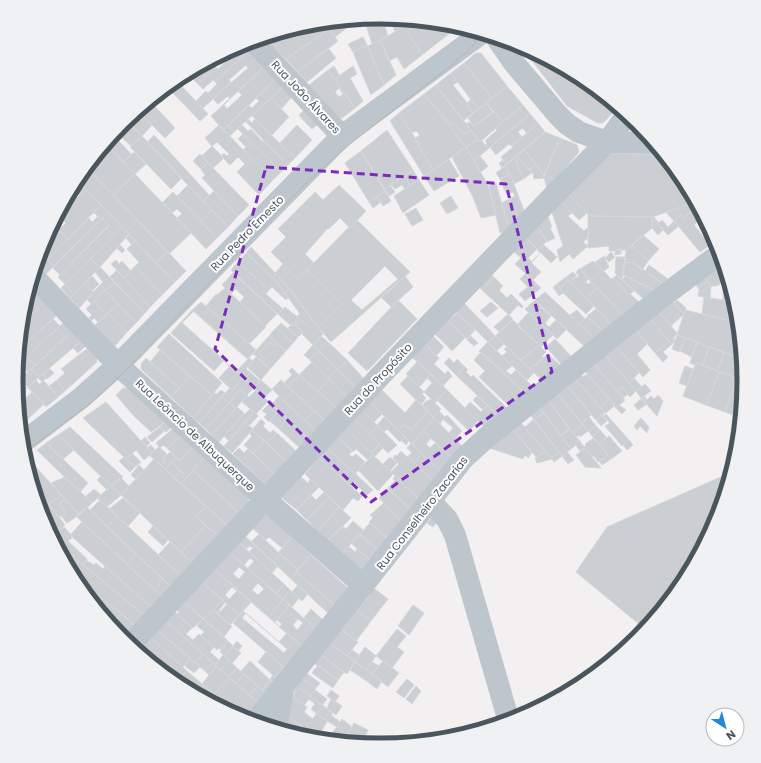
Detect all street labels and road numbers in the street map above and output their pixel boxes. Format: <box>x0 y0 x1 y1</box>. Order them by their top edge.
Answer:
street label: Rua João Álvares <box>268 57 344 137</box>
street label: Rua Pedro Ernesto <box>207 192 287 274</box>
street label: Rua do Propósito <box>340 340 416 418</box>
street label: Rua Leôncio de Albuquerque <box>132 375 258 495</box>
street label: Rua Conselheiro Zacarias <box>373 453 472 573</box>

